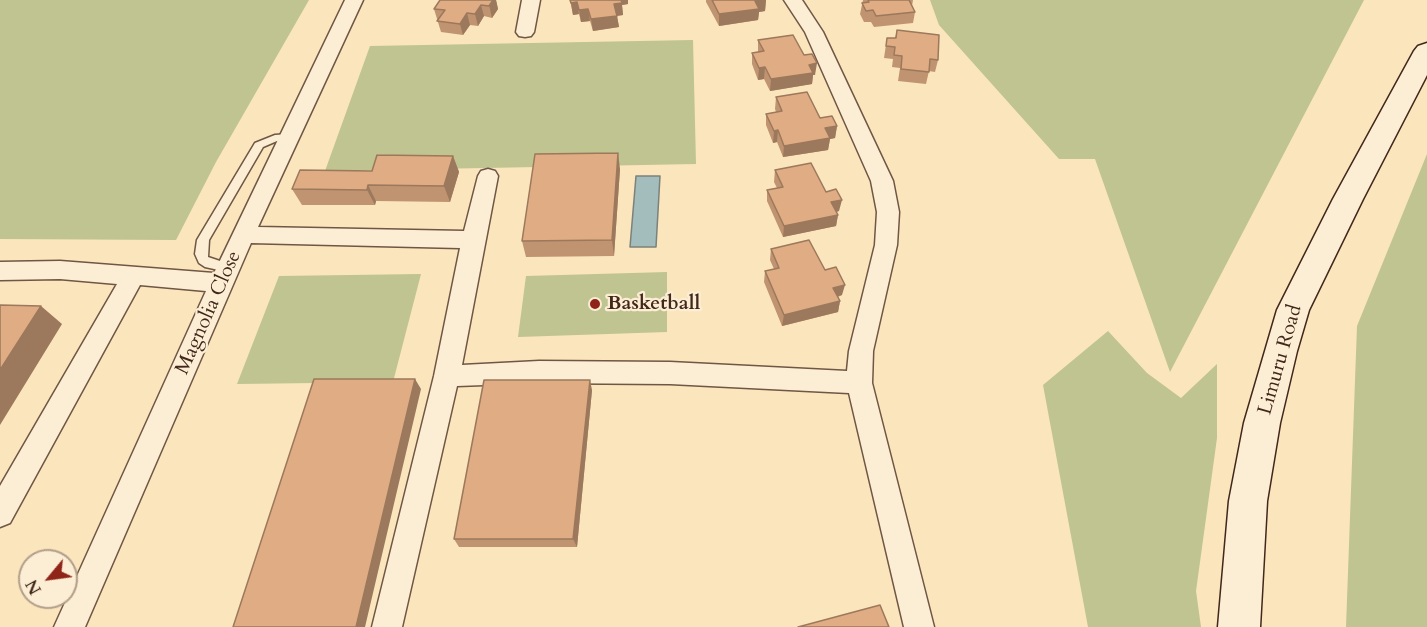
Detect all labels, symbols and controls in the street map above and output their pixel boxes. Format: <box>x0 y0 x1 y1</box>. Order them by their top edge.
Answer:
street label: Magnolia Close <box>171 248 247 378</box>
place label: Basketball <box>607 292 700 316</box>
marker: Basketball <box>588 297 602 311</box>
street label: Limuru Road <box>1254 302 1308 418</box>
north arrow <box>18 549 78 609</box>
text: N <box>21 575 47 598</box>

